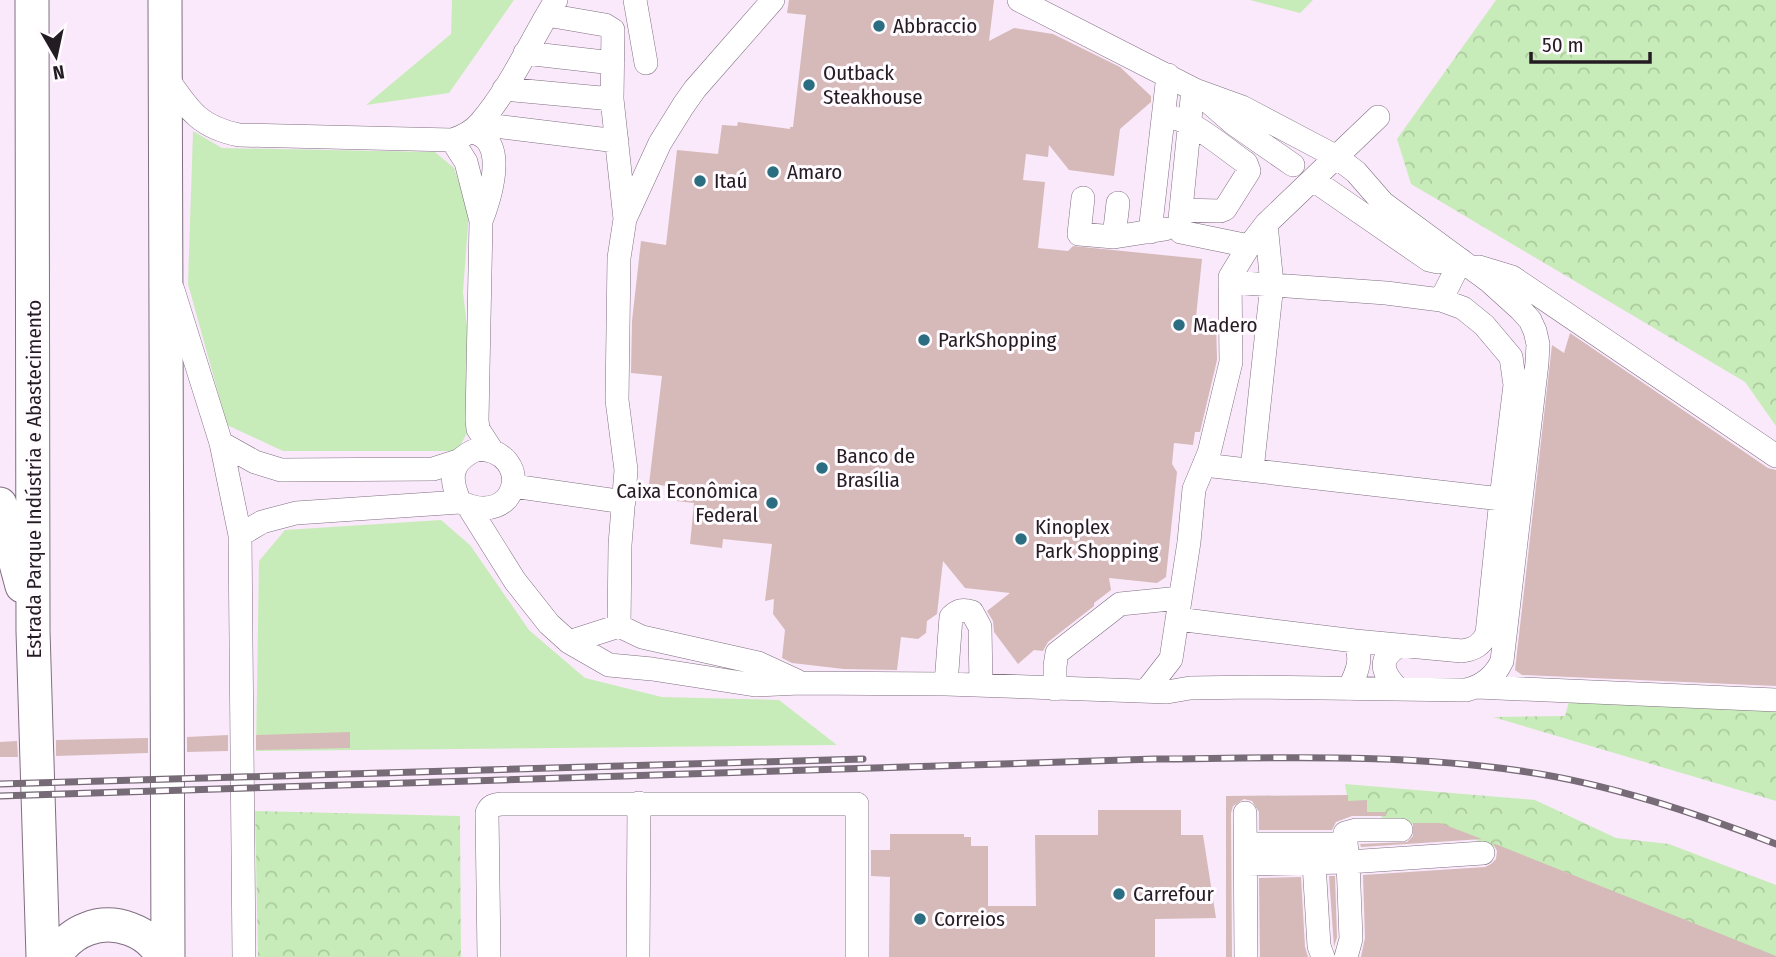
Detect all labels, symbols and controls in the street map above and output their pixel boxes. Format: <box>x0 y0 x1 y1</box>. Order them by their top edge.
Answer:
place label: Abbraccio <box>893 13 977 39</box>
marker: Abbraccio <box>871 18 887 34</box>
north arrow <box>21 21 91 91</box>
scale bar <box>1531 21 1650 65</box>
text: 50 m <box>1542 32 1584 58</box>
text: N <box>51 60 66 85</box>
place label: Outback Steakhouse <box>823 60 923 110</box>
marker: Outback Steakhouse <box>801 77 817 93</box>
place label: Amaro <box>787 159 842 185</box>
marker: Amaro <box>765 164 781 180</box>
place label: Itaú <box>714 168 748 194</box>
marker: Itaú <box>692 173 708 189</box>
street label: Estrada Parque Indústria e Abastecimento <box>21 300 47 658</box>
place label: Madero <box>1193 312 1258 338</box>
marker: Madero <box>1171 317 1187 333</box>
place label: ParkShopping <box>938 327 1057 353</box>
marker: ParkShopping <box>916 332 932 348</box>
place label: Banco de Brasília <box>836 443 915 493</box>
marker: Banco de Brasília <box>814 460 830 476</box>
place label: Caixa Econômica Federal <box>616 478 758 528</box>
marker: Caixa Econômica Federal <box>764 495 780 511</box>
place label: Kinoplex Park Shopping <box>1035 514 1158 564</box>
marker: Kinoplex Park Shopping <box>1013 531 1029 547</box>
place label: Carrefour <box>1133 881 1214 907</box>
marker: Carrefour <box>1111 886 1127 902</box>
place label: Correios <box>934 906 1005 932</box>
marker: Correios <box>912 911 928 927</box>

